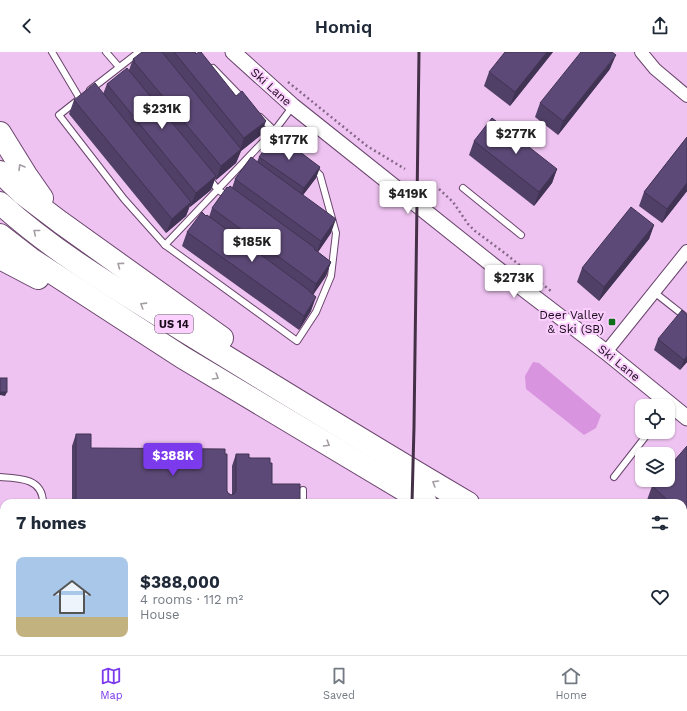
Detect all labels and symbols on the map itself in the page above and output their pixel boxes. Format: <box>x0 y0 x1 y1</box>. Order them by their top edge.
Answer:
street label: Ski Lane <box>248 65 294 109</box>
pin: $231K <box>134 96 190 130</box>
pin: $277K <box>488 121 544 155</box>
pin: $177K <box>261 127 317 161</box>
one-way arrow <box>18 164 25 171</box>
pin: $419K <box>380 181 436 215</box>
pin: $185K <box>224 229 280 263</box>
one-way arrow <box>33 230 40 237</box>
one-way arrow <box>117 262 124 270</box>
pin: $273K <box>486 265 542 299</box>
one-way arrow <box>140 303 147 310</box>
place label: Deer Valley & Ski (SB) <box>539 308 605 336</box>
road number: US 14 <box>155 315 193 333</box>
marker: Deer Valley & Ski (SB) <box>607 317 617 327</box>
street label: Ski Lane <box>595 342 643 384</box>
one-way arrow <box>212 372 219 379</box>
one-way arrow <box>323 439 330 446</box>
pin: $388K <box>145 443 201 477</box>
one-way arrow <box>432 481 439 488</box>

